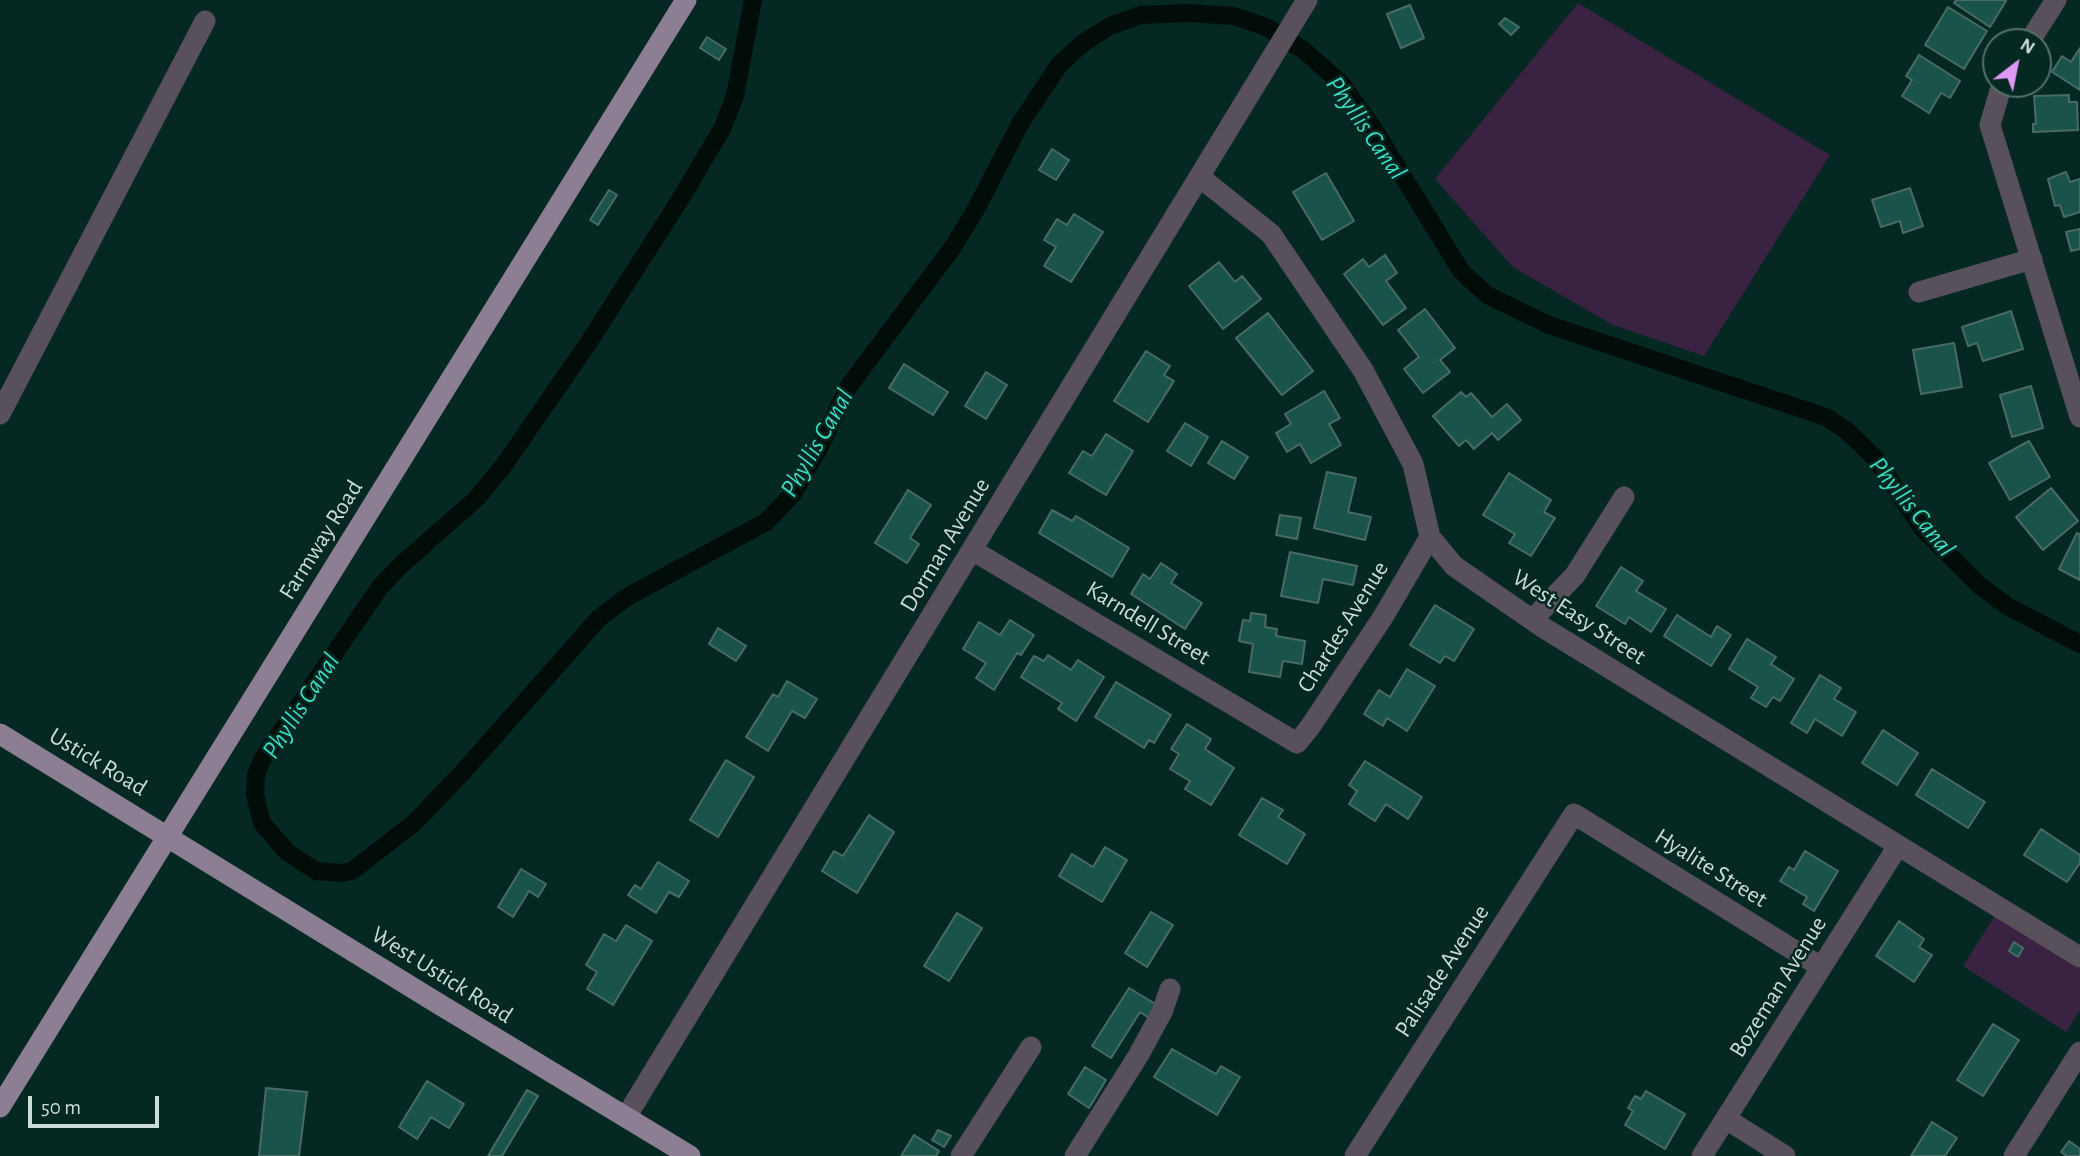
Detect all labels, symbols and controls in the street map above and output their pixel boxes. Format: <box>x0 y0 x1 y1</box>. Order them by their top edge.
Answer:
north arrow <box>1982 28 2052 98</box>
text: N <box>2017 35 2038 58</box>
water label: Phyllis Canal <box>1319 70 1413 186</box>
water label: Phyllis Canal <box>774 383 860 503</box>
water label: Phyllis Canal <box>1862 451 1962 563</box>
street label: Dorman Avenue <box>894 473 996 617</box>
street label: Farmway Road <box>273 475 369 605</box>
street label: Chardes Avenue <box>1291 556 1395 698</box>
street label: West Easy Street <box>1507 563 1651 671</box>
street label: Karndell Street <box>1081 575 1215 671</box>
water label: Phyllis Canal <box>255 647 347 765</box>
street label: Ustick Road <box>44 722 152 802</box>
street label: Hyalite Street <box>1649 822 1773 914</box>
street label: Palisade Avenue <box>1389 899 1495 1043</box>
street label: Bozeman Avenue <box>1723 911 1833 1063</box>
street label: West Ustick Road <box>366 920 518 1030</box>
scale bar <box>32 1082 163 1126</box>
text: 50 m <box>41 1097 81 1118</box>

